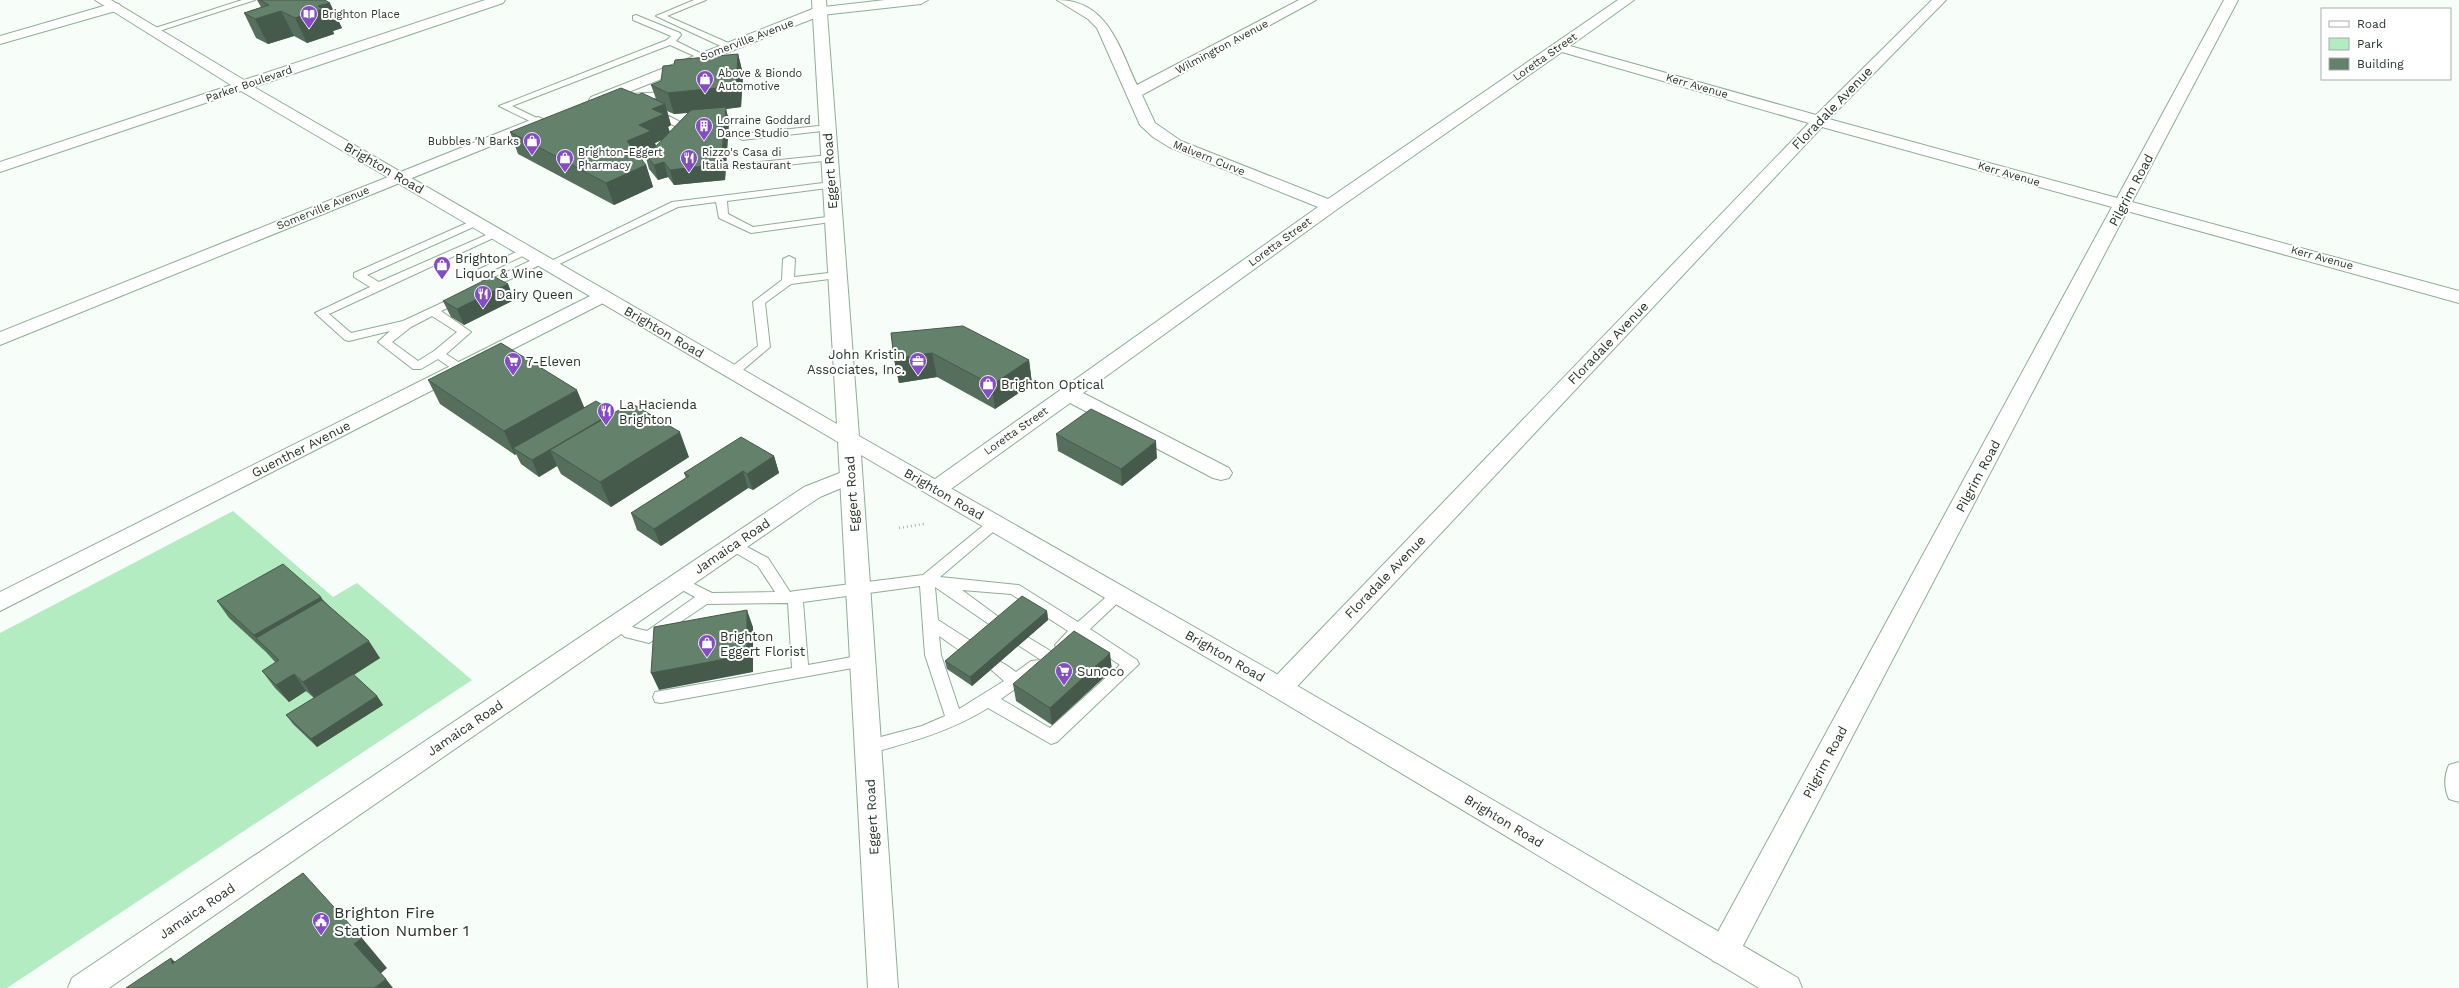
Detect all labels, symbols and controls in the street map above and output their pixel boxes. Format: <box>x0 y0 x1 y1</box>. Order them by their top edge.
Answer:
library icon: Brighton Place <box>299 4 319 29</box>
place label: Brighton Place <box>322 8 400 21</box>
legend <box>2321 8 2451 80</box>
street label: Somerville Avenue <box>698 16 796 64</box>
street label: Wilmington Avenue <box>1173 17 1271 77</box>
text: Road <box>2357 17 2386 31</box>
street label: Loretta Street <box>1511 30 1580 84</box>
text: Park <box>2357 37 2383 51</box>
text: Building <box>2357 57 2404 71</box>
street label: Parker Boulevard <box>204 63 294 105</box>
street label: Floradale Avenue <box>1789 64 1875 152</box>
place label: Above & Biondo Automotive <box>718 67 802 93</box>
shop icon: Above & Biondo Automotive <box>695 69 715 94</box>
street label: Kerr Avenue <box>1664 71 1730 101</box>
place label: Lorraine Goddard Dance Studio <box>717 114 811 140</box>
building icon: Lorraine Goddard Dance Studio <box>694 116 714 141</box>
shop icon: Bubbles 'N Barks <box>522 131 542 156</box>
street label: Eggert Road <box>820 132 840 210</box>
place label: Bubbles 'N Barks <box>428 135 519 148</box>
street label: Malvern Curve <box>1171 138 1247 178</box>
street label: Brighton Road <box>341 139 427 197</box>
place label: Brighton-Eggert Pharmacy <box>578 146 663 172</box>
place label: Rizzo's Casa di Italia Restaurant <box>702 146 791 172</box>
shop icon: Brighton-Eggert Pharmacy <box>555 148 575 173</box>
restaurant icon: Rizzo's Casa di Italia Restaurant <box>679 148 699 173</box>
street label: Pilgrim Road <box>2106 151 2156 229</box>
street label: Kerr Avenue <box>1976 159 2042 189</box>
street label: Somerville Avenue <box>275 183 371 233</box>
street label: Loretta Street <box>1246 215 1314 269</box>
street label: Kerr Avenue <box>2289 243 2355 273</box>
place label: Brighton Liquor & Wine <box>455 251 543 281</box>
shop icon: Brighton Liquor & Wine <box>432 255 452 280</box>
restaurant icon: Dairy Queen <box>473 284 493 309</box>
place label: Dairy Queen <box>496 287 573 302</box>
street label: Floradale Avenue <box>1565 299 1651 387</box>
street label: Brighton Road <box>621 303 707 361</box>
place label: John Kristin Associates, Inc. <box>807 347 905 377</box>
supermarket icon: 7-Eleven <box>503 351 523 376</box>
office icon: John Kristin Associates, Inc. <box>908 351 928 376</box>
place label: 7-Eleven <box>526 354 581 369</box>
shop icon: Brighton Optical <box>978 374 998 399</box>
place label: Brighton Optical <box>1001 377 1104 392</box>
place label: La Hacienda Brighton <box>619 397 698 427</box>
restaurant icon: La Hacienda Brighton <box>596 401 616 426</box>
street label: Loretta Street <box>982 404 1051 458</box>
street label: Guenther Avenue <box>249 418 353 480</box>
street label: Pilgrim Road <box>1953 437 2003 515</box>
street label: Eggert Road <box>842 455 862 533</box>
street label: Brighton Road <box>901 465 987 523</box>
street label: Jamaica Road <box>691 515 773 577</box>
street label: Floradale Avenue <box>1342 533 1428 621</box>
street label: Brighton Road <box>1182 627 1268 685</box>
place label: Brighton Eggert Florist <box>720 629 806 659</box>
shop icon: Brighton Eggert Florist <box>697 633 717 658</box>
supermarket icon: Sunoco <box>1054 661 1074 686</box>
place label: Sunoco <box>1077 664 1124 679</box>
street label: Jamaica Road <box>424 697 506 759</box>
street label: Pilgrim Road <box>1800 723 1850 801</box>
street label: Eggert Road <box>863 779 881 855</box>
street label: Brighton Road <box>1462 791 1546 851</box>
street label: Jamaica Road <box>156 880 238 942</box>
place label: Brighton Fire Station Number 1 <box>334 903 469 940</box>
public building icon: Brighton Fire Station Number 1 <box>311 911 331 936</box>

